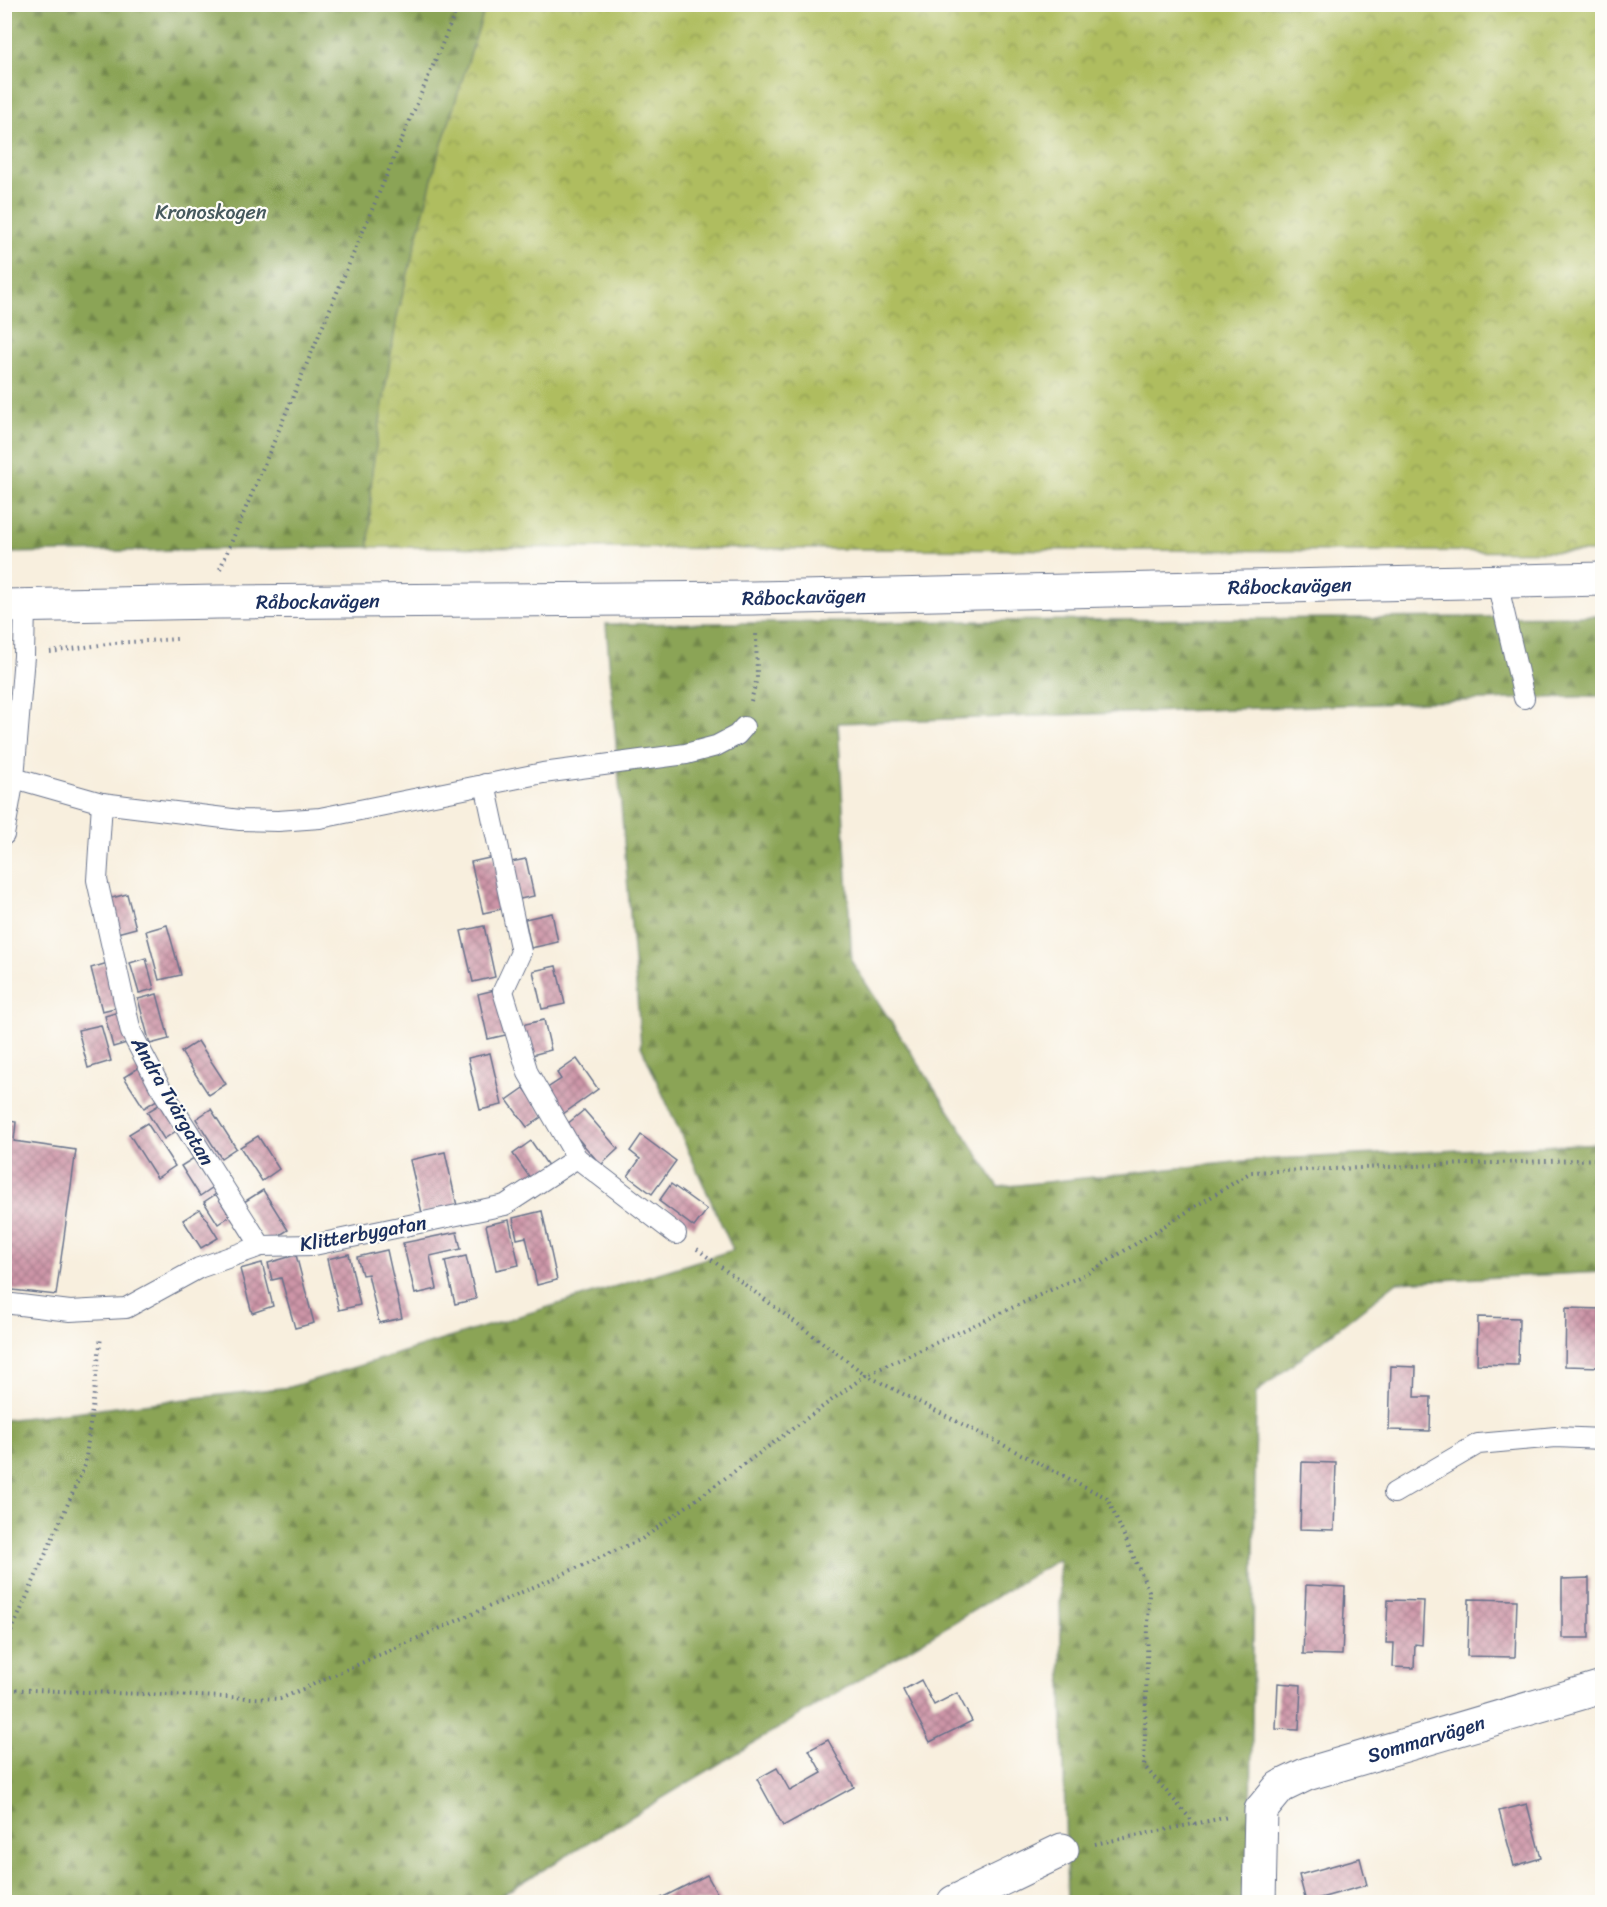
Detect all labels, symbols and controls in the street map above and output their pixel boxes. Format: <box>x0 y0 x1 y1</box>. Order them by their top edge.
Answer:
park label: Kronoskogen <box>155 195 267 230</box>
street label: Råbockavägen <box>1227 568 1352 605</box>
street label: Råbockavägen <box>742 578 866 616</box>
street label: Råbockavägen <box>256 584 380 620</box>
street label: Andra Tvärgatan <box>121 1029 224 1173</box>
street label: Klitterbygatan <box>297 1205 430 1262</box>
street label: Sommarvägen <box>1363 1705 1490 1773</box>

